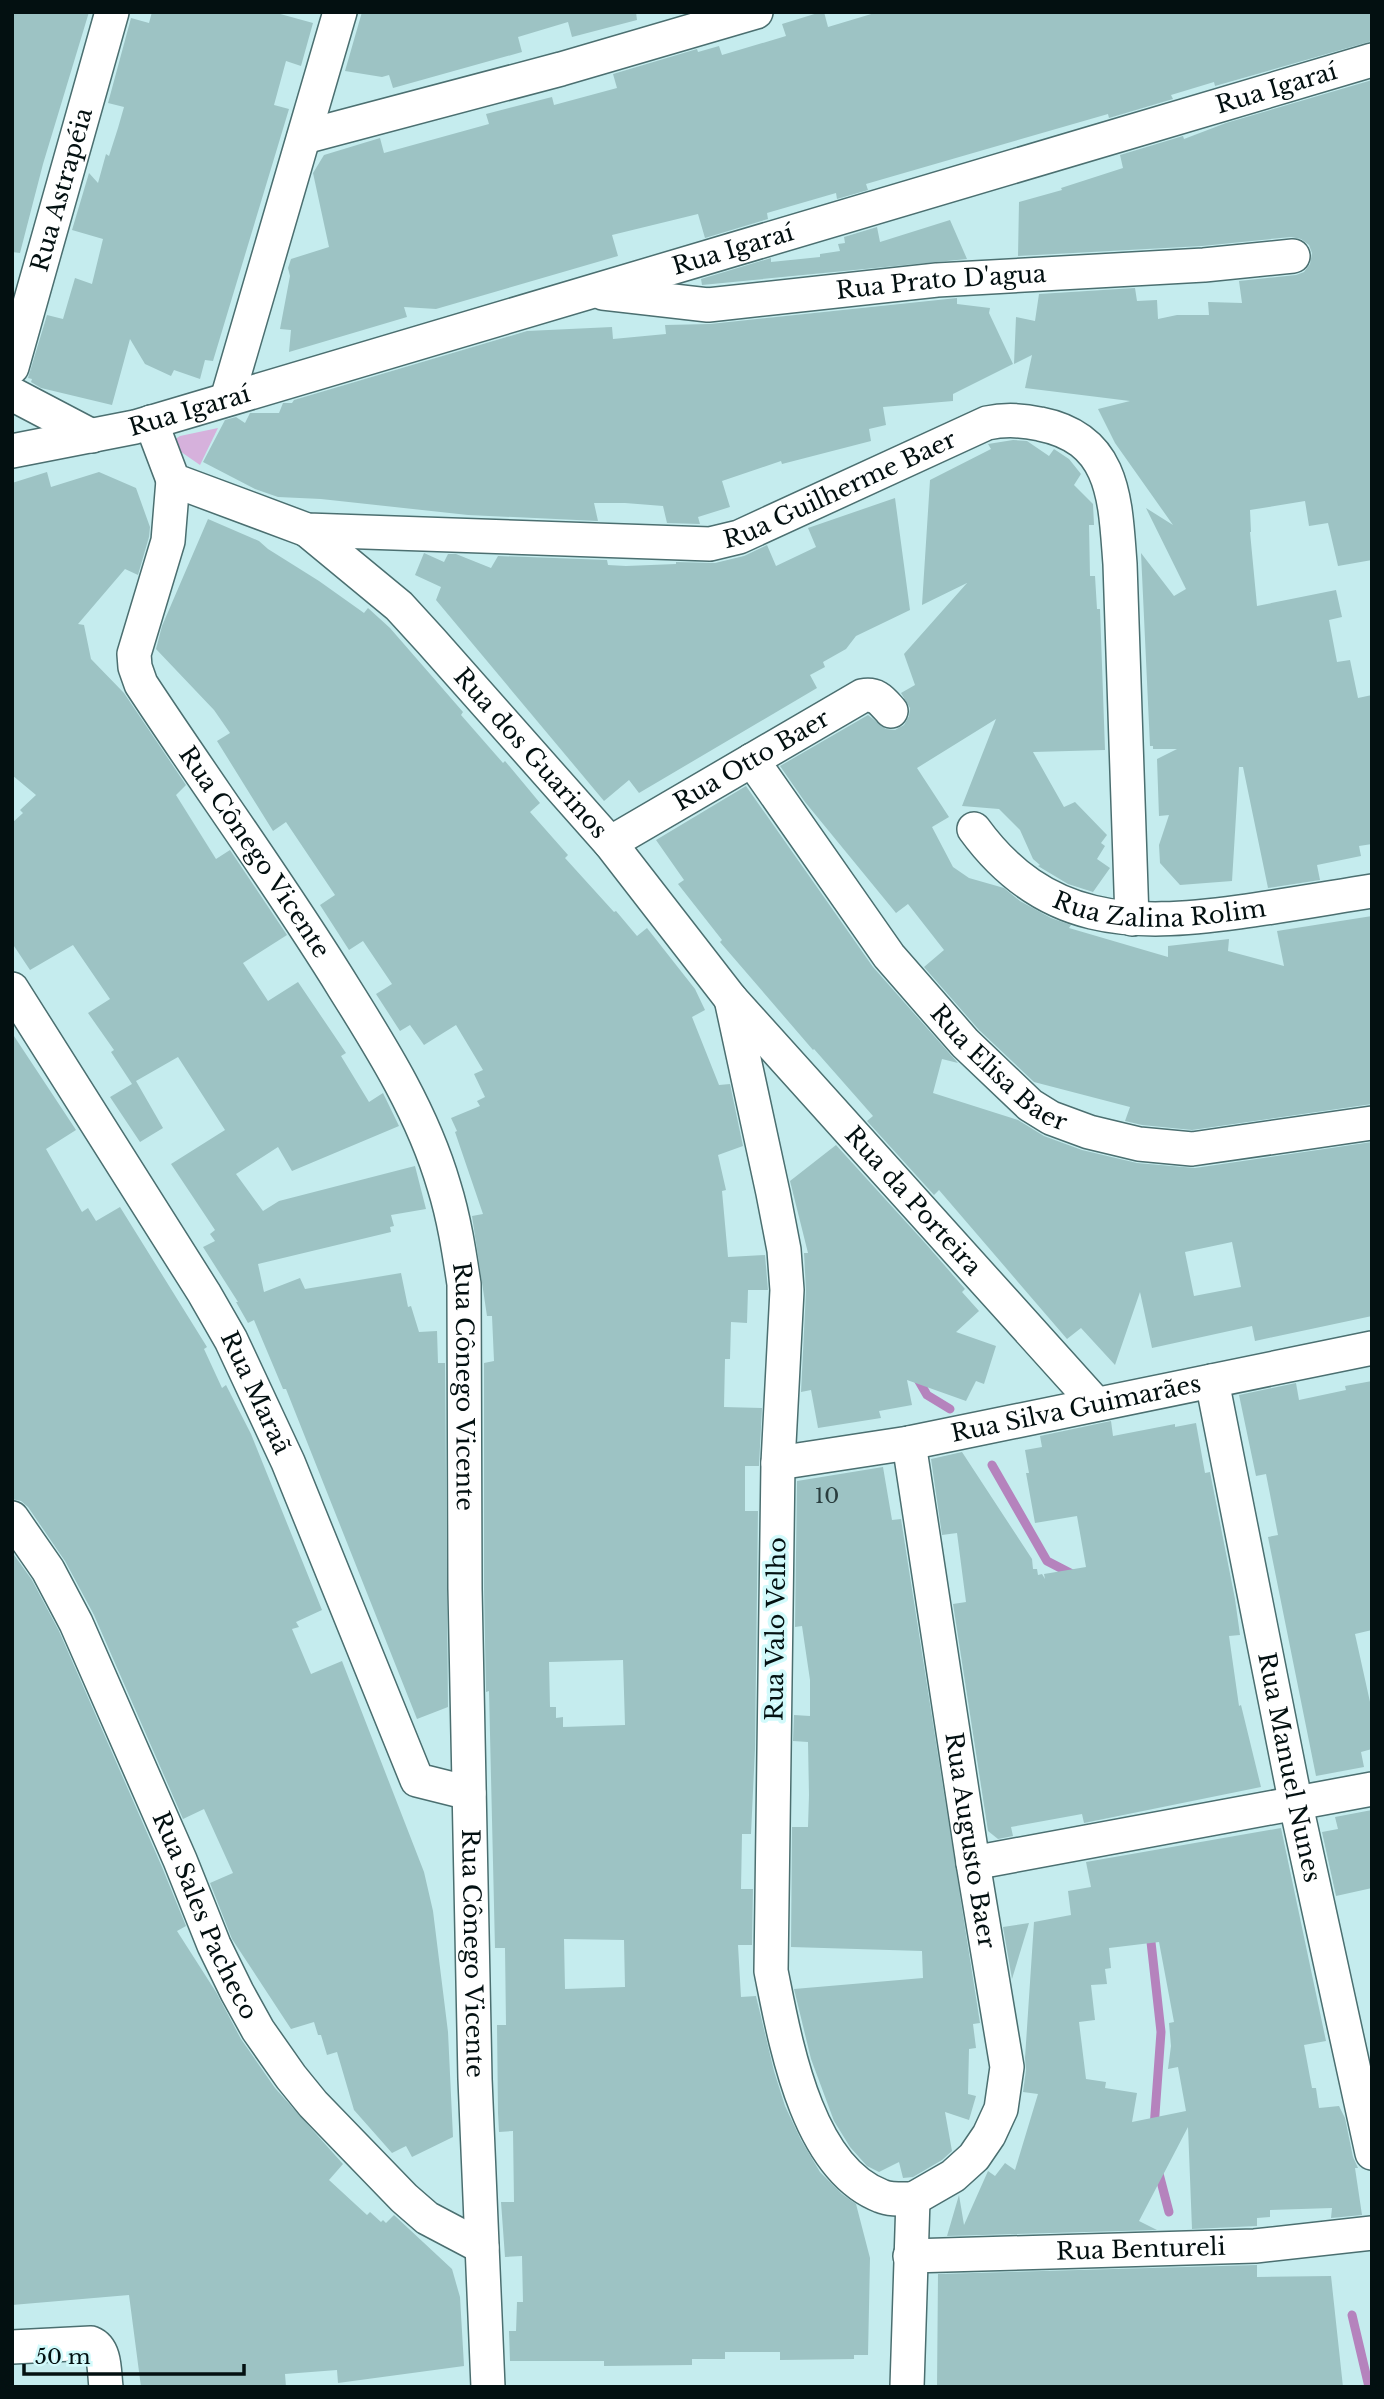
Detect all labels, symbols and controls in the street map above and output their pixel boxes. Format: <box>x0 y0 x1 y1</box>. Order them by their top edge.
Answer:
street label: Rua Igaraí <box>1212 56 1341 120</box>
street label: Rua Astrapéia <box>25 104 98 275</box>
street label: Rua Igaraí <box>669 217 798 281</box>
street label: Rua Prato D'agua <box>834 259 1048 305</box>
street label: Rua Igaraí <box>125 378 254 442</box>
street label: Rua Guilherme Baer <box>720 424 961 554</box>
street label: Rua dos Guarinos <box>448 662 614 844</box>
street label: Rua Otto Baer <box>668 703 835 817</box>
street label: Rua Cônego Vicente <box>173 741 336 963</box>
street label: Rua Zalina Rolim <box>1049 885 1268 933</box>
street label: Rua Elisa Baer <box>924 999 1072 1137</box>
street label: Rua da Porteira <box>839 1120 988 1281</box>
street label: Rua Cônego Vicente <box>447 1260 480 1511</box>
street label: Rua Maraã <box>215 1326 298 1459</box>
street label: Rua Silva Guimarães <box>948 1368 1203 1448</box>
house number: 10 <box>815 1483 839 1509</box>
street label: Rua Valo Velho <box>759 1537 792 1721</box>
street label: Rua Manuel Nunes <box>1252 1650 1327 1885</box>
street label: Rua Augusto Baer <box>939 1730 1002 1951</box>
street label: Rua Sales Pacheco <box>147 1807 264 2024</box>
street label: Rua Cônego Vicente <box>456 1829 490 2078</box>
street label: Rua Bentureli <box>1056 2232 1226 2266</box>
scale bar <box>24 2332 245 2376</box>
text: 50 m <box>35 2344 91 2370</box>

